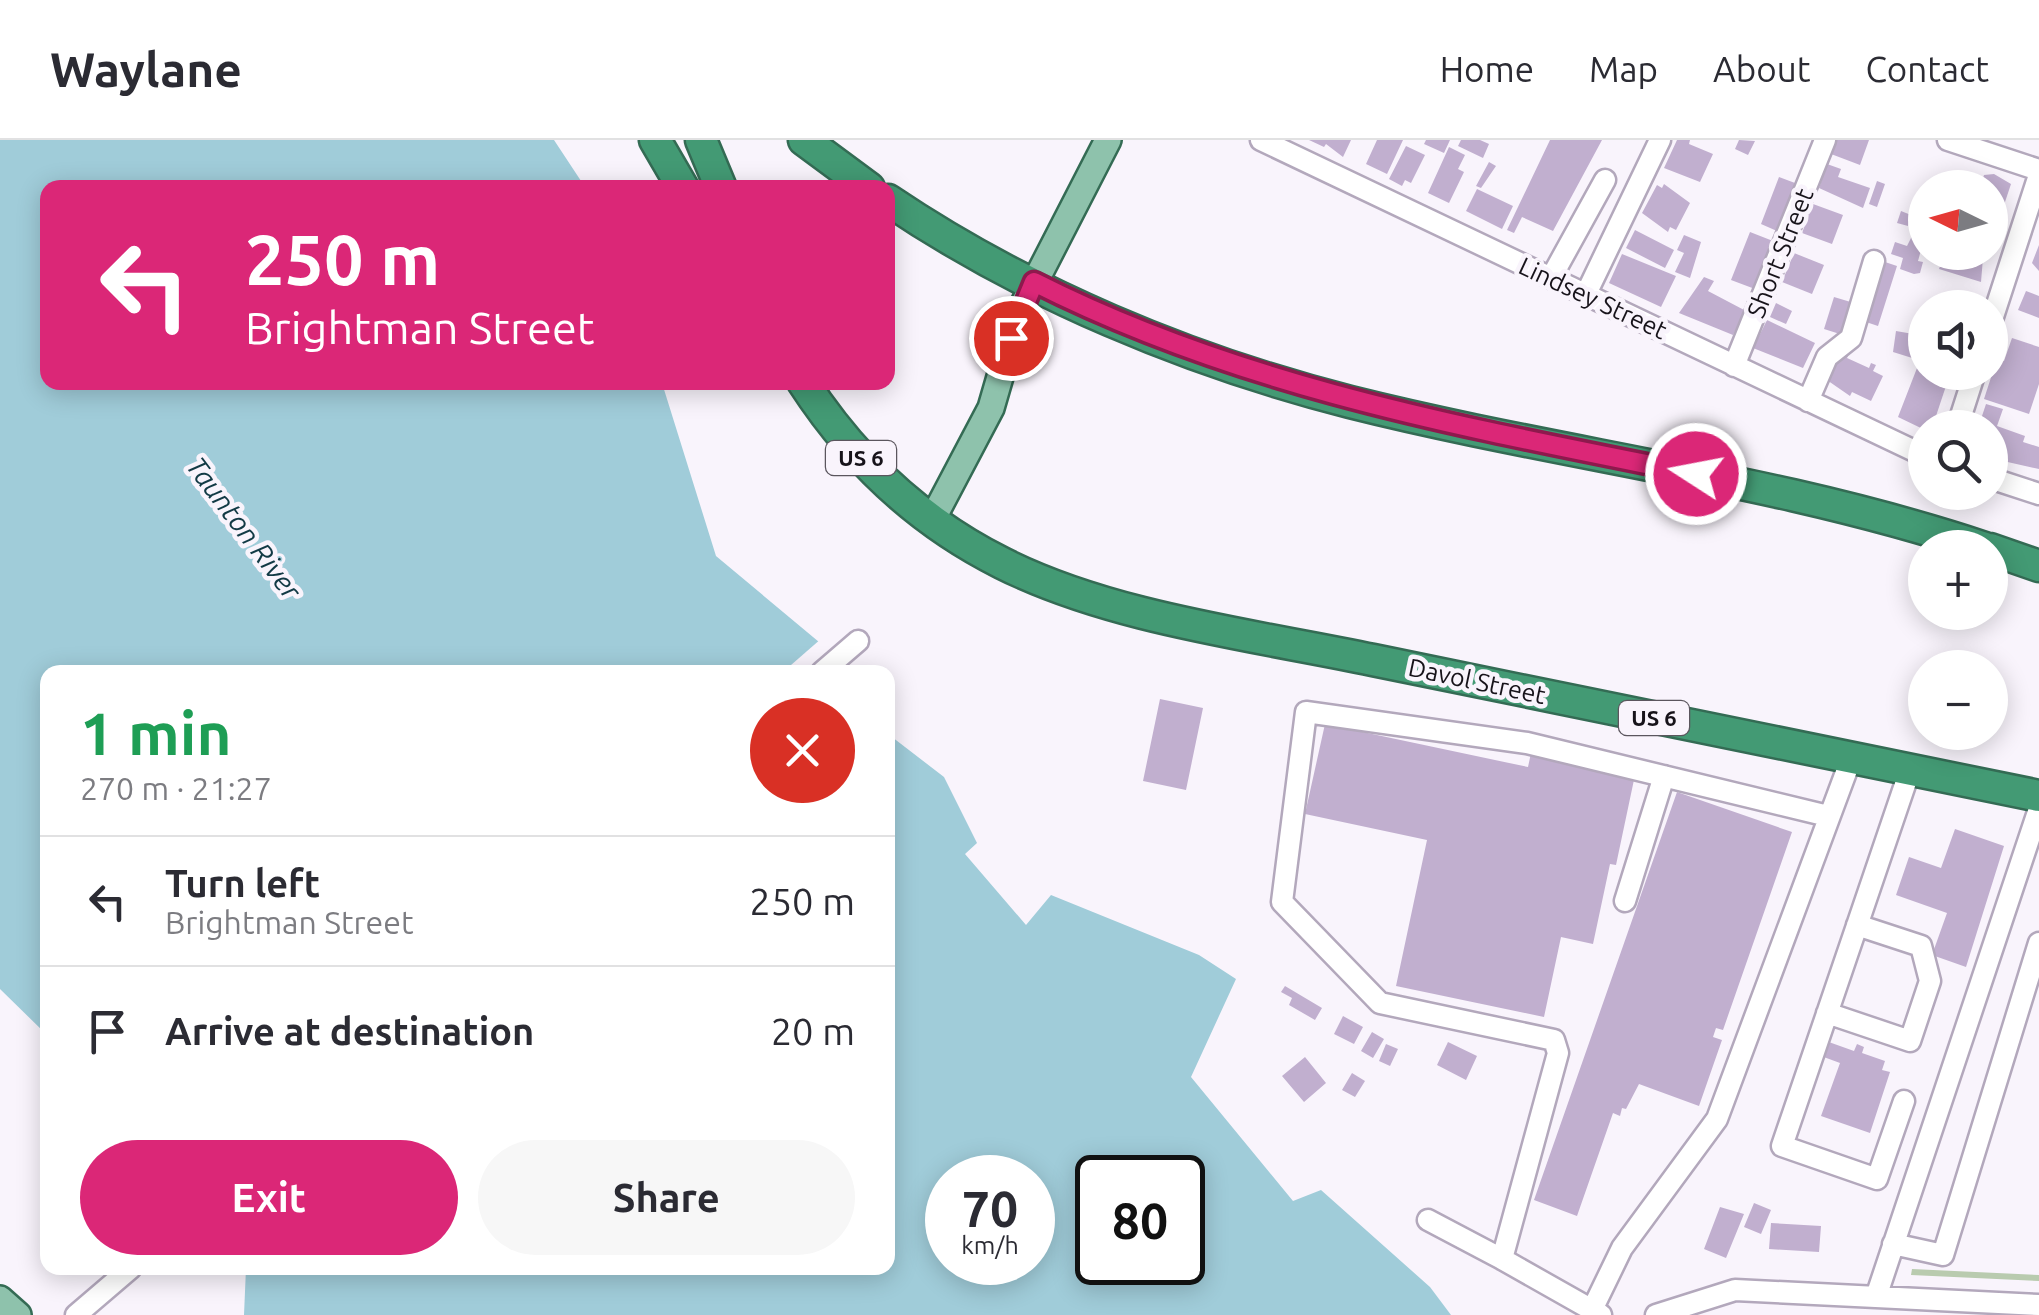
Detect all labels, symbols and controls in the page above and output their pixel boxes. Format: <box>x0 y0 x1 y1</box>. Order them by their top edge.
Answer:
text: Waylane <box>50 42 242 96</box>
text: Home <box>1440 49 1534 89</box>
text: Map <box>1589 49 1658 89</box>
text: About <box>1713 49 1810 89</box>
text: Contact <box>1865 49 1989 89</box>
north arrow <box>1908 170 2008 270</box>
map controls <box>1908 170 2008 750</box>
street label: Short Street <box>1741 184 1819 322</box>
icon: left <box>80 220 210 350</box>
text: 250 m <box>245 220 440 298</box>
street label: Lindsey Street <box>1515 252 1672 345</box>
button: sound <box>1908 290 2008 390</box>
pin <box>969 296 1054 381</box>
text: Brightman Street <box>245 302 594 353</box>
icon: arrive <box>984 311 1039 366</box>
button: search <box>1908 410 2008 510</box>
position arrow <box>1644 422 1748 526</box>
road number: US 6 <box>826 441 896 475</box>
water label: Taunton River <box>181 451 309 606</box>
button: + <box>1908 530 2008 630</box>
button: − <box>1908 650 2008 750</box>
street label: Davol Street <box>1406 653 1548 709</box>
button: close <box>750 698 855 803</box>
text: 1 min <box>80 699 232 766</box>
road number: US 6 <box>1619 701 1689 735</box>
text: 270 m · 21:27 <box>80 770 272 806</box>
text: Turn left <box>165 862 320 904</box>
icon: left <box>80 874 135 929</box>
text: 250 m <box>749 880 855 922</box>
text: Brightman Street <box>165 904 413 940</box>
icon: arrive <box>80 1004 135 1059</box>
text: Arrive at destination <box>165 1010 534 1052</box>
text: 20 m <box>771 1010 855 1052</box>
button: Exit <box>80 1140 458 1255</box>
button: Share <box>478 1140 855 1255</box>
speed limit sign: 80 <box>1075 1155 1205 1285</box>
text: 70 <box>962 1180 1018 1236</box>
text: km/h <box>961 1231 1019 1259</box>

